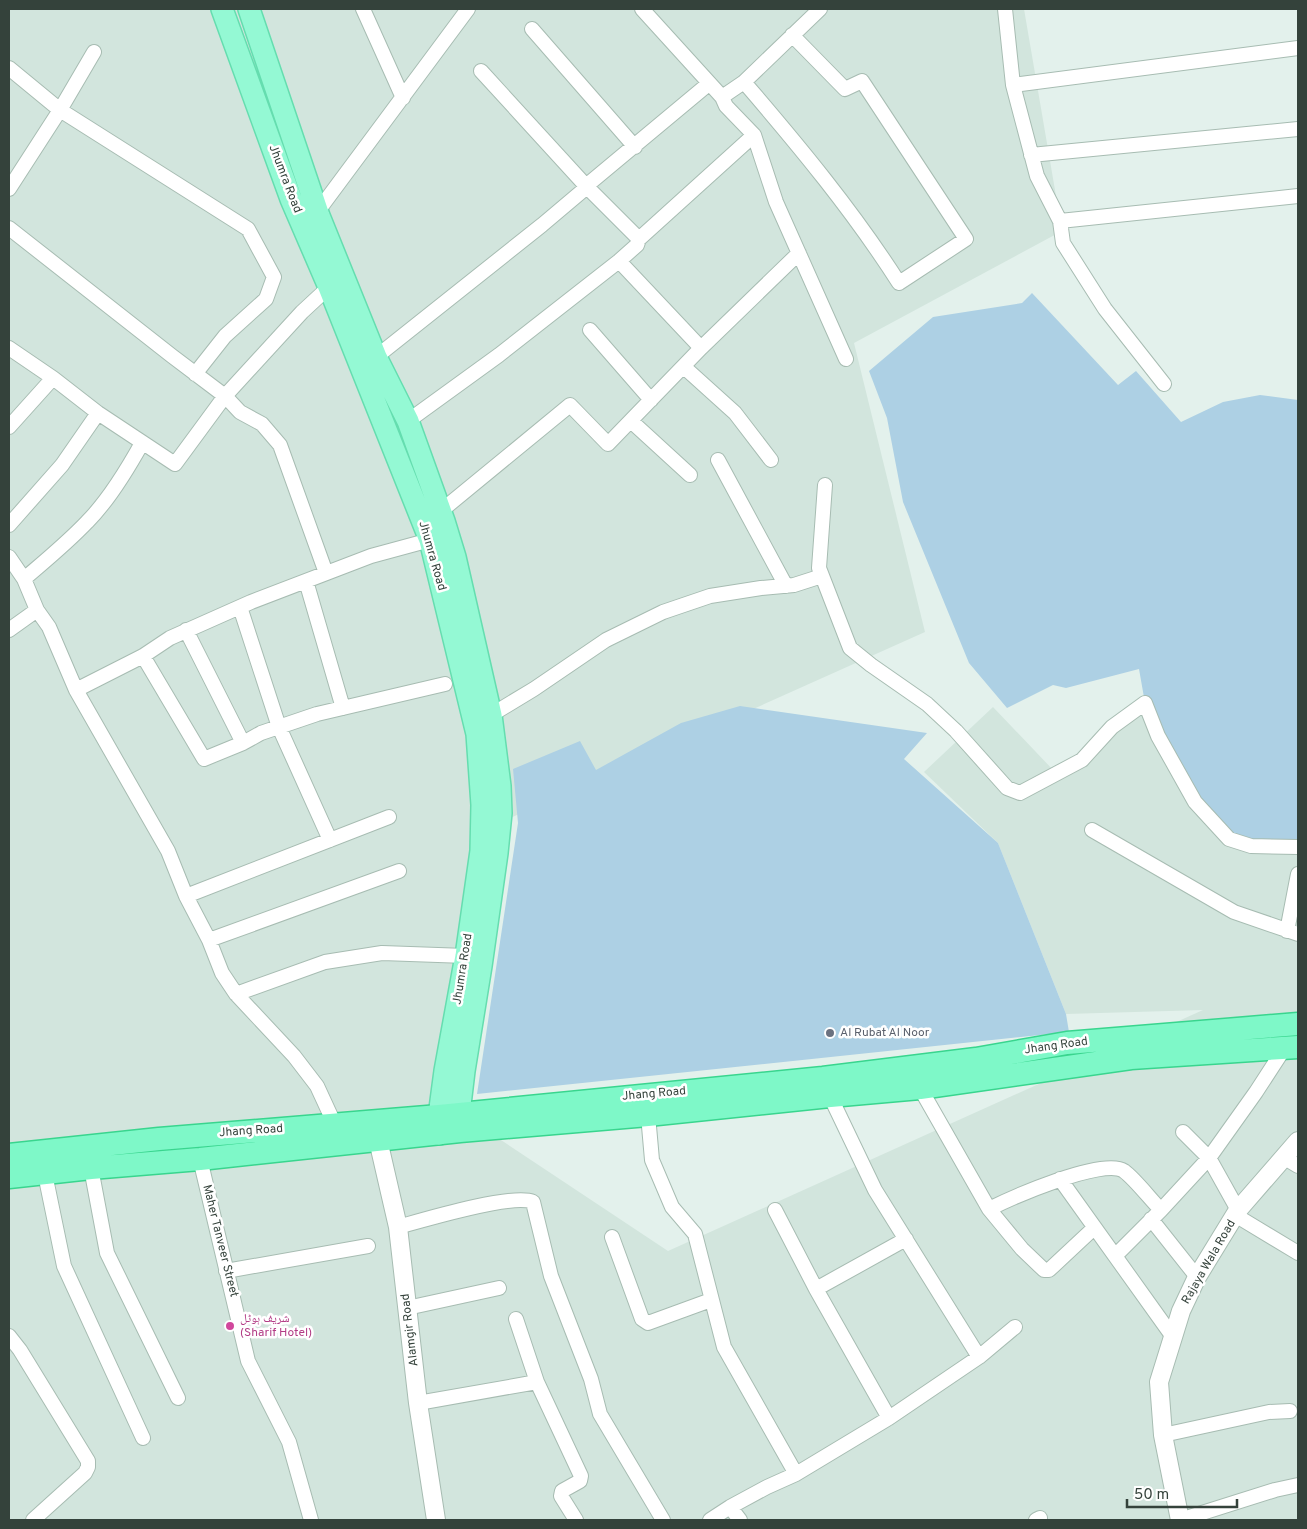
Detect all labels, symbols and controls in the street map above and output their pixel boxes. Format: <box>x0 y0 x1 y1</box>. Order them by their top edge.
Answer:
street label: Jhumra Road <box>265 143 305 215</box>
street label: Jhumra Road <box>414 519 450 593</box>
street label: Jhumra Road <box>449 932 477 1006</box>
place label: Al Rubat Al Noor <box>840 1025 930 1041</box>
marker: Al Rubat Al Noor <box>824 1027 836 1039</box>
street label: Jhang Road <box>1023 1034 1089 1058</box>
street label: Jhang Road <box>621 1083 687 1105</box>
street label: Jhang Road <box>218 1121 284 1141</box>
street label: Maher Tanveer Street <box>198 1183 242 1299</box>
street label: Rajaya Wala Road <box>1178 1217 1240 1307</box>
street label: Alamgir Road <box>398 1293 422 1367</box>
place label: شریف ہوٹل (Sharif Hotel) <box>240 1311 312 1341</box>
marker: شریف ہوٹل (Sharif Hotel) <box>224 1320 236 1332</box>
scale bar <box>1127 1476 1237 1508</box>
text: 50 m <box>1134 1486 1169 1505</box>

